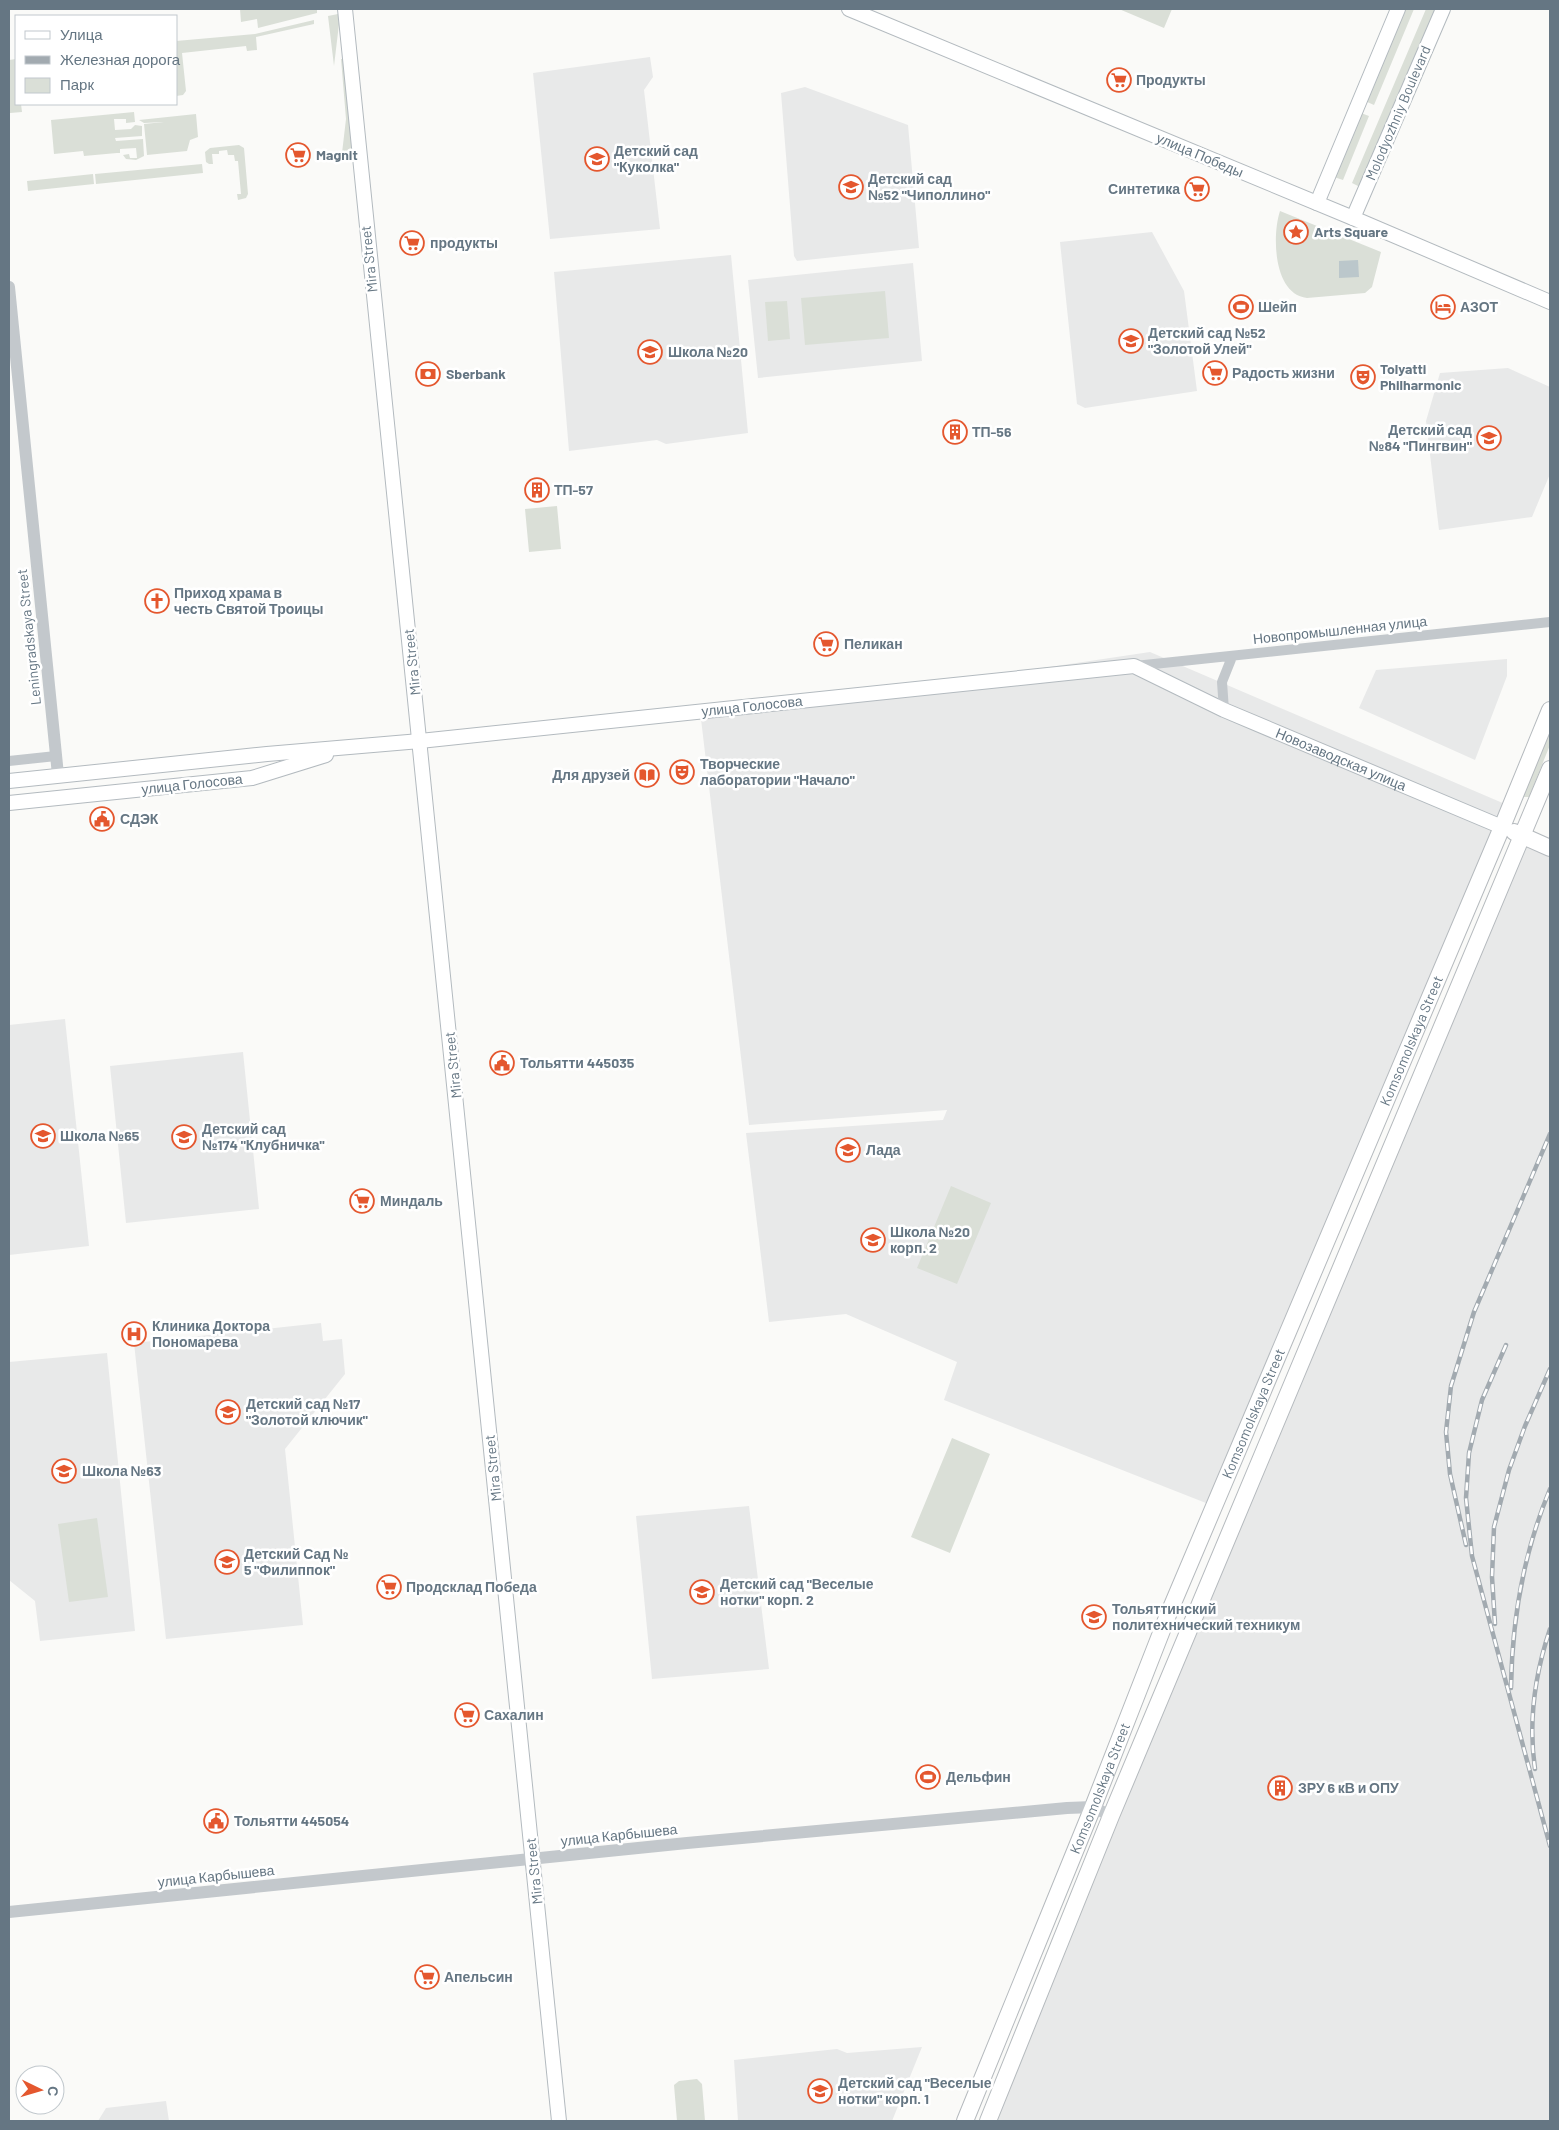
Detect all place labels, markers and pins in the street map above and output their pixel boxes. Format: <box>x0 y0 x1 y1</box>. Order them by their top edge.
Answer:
supermarket icon: Продукты <box>1106 67 1132 93</box>
place label: Продукты <box>1136 71 1206 88</box>
supermarket icon: Magnit <box>285 142 311 168</box>
place label: Детский сад "Куколка" <box>614 142 698 175</box>
place label: Magnit <box>316 146 358 163</box>
school or university icon: Детский сад "Куколка" <box>584 146 610 172</box>
place label: Детский сад №52 "Чиполлино" <box>868 170 990 203</box>
school or university icon: Детский сад №52 "Чиполлино" <box>838 174 864 200</box>
supermarket icon: Синтетика <box>1184 176 1210 202</box>
place label: Синтетика <box>1108 180 1180 197</box>
place icon: Arts Square <box>1283 219 1309 245</box>
place label: Arts Square <box>1314 223 1388 240</box>
supermarket icon: продукты <box>399 230 425 256</box>
place label: продукты <box>430 234 498 251</box>
sports icon: Шейп <box>1228 294 1254 320</box>
hotel icon: АЗОТ <box>1430 294 1456 320</box>
place label: Шейп <box>1258 298 1297 315</box>
place label: АЗОТ <box>1460 298 1499 315</box>
place label: Детский сад №52 "Золотой Улей" <box>1148 324 1266 357</box>
school or university icon: Детский сад №52 "Золотой Улей" <box>1118 328 1144 354</box>
school or university icon: Школа №20 <box>637 339 663 365</box>
place label: Школа №20 <box>668 343 748 360</box>
supermarket icon: Радость жизни <box>1202 360 1228 386</box>
place label: Tolyatti Philharmonic <box>1380 360 1462 393</box>
bank icon: Sberbank <box>415 361 441 387</box>
place label: Радость жизни <box>1232 364 1335 381</box>
theatre icon: Tolyatti Philharmonic <box>1350 364 1376 390</box>
place label: Sberbank <box>446 365 506 382</box>
building icon: ТП-56 <box>942 419 968 445</box>
place label: Детский сад №84 "Пингвин" <box>1369 421 1472 454</box>
place label: ТП-56 <box>972 423 1012 440</box>
school or university icon: Детский сад №84 "Пингвин" <box>1476 425 1502 451</box>
building icon: ТП-57 <box>524 477 550 503</box>
place label: ТП-57 <box>554 481 593 498</box>
place label: Приход храма в честь Святой Троицы <box>174 584 323 617</box>
church icon: Приход храма в честь Святой Троицы <box>144 588 170 614</box>
supermarket icon: Пеликан <box>813 631 839 657</box>
place label: Пеликан <box>844 635 903 652</box>
place label: Творческие лаборатории "Начало" <box>700 755 855 788</box>
theatre icon: Творческие лаборатории "Начало" <box>669 759 695 785</box>
library icon: Для друзей <box>634 762 660 788</box>
place label: Для друзей <box>552 766 630 783</box>
public building icon: СДЭК <box>89 806 115 832</box>
place label: СДЭК <box>120 810 159 827</box>
public building icon: Тольятти 445035 <box>489 1050 515 1076</box>
place label: Тольятти 445035 <box>520 1054 635 1071</box>
place label: Детский сад №174 "Клубничка" <box>202 1120 325 1153</box>
school or university icon: Школа №65 <box>30 1123 56 1149</box>
school or university icon: Детский сад №174 "Клубничка" <box>171 1124 197 1150</box>
place label: Школа №65 <box>60 1127 140 1144</box>
school or university icon: Лада <box>835 1137 861 1163</box>
place label: Лада <box>866 1141 901 1158</box>
supermarket icon: Миндаль <box>349 1188 375 1214</box>
place label: Миндаль <box>380 1192 443 1209</box>
place label: Школа №20 корп. 2 <box>890 1223 970 1256</box>
school or university icon: Школа №20 корп. 2 <box>860 1227 886 1253</box>
place label: Клиника Доктора Пономарева <box>152 1317 270 1350</box>
hospital icon: Клиника Доктора Пономарева <box>121 1321 147 1347</box>
place label: Детский сад №17 "Золотой ключик" <box>246 1395 368 1428</box>
school or university icon: Детский сад №17 "Золотой ключик" <box>215 1399 241 1425</box>
school or university icon: Школа №63 <box>51 1458 77 1484</box>
place label: Школа №63 <box>82 1462 161 1479</box>
place label: Детский Сад № 5 "Филиппок" <box>244 1545 349 1578</box>
school or university icon: Детский Сад № 5 "Филиппок" <box>214 1549 240 1575</box>
supermarket icon: Продсклад Победа <box>376 1574 402 1600</box>
place label: Детский сад "Веселые нотки" корп. 2 <box>720 1575 874 1608</box>
place label: Продсклад Победа <box>406 1578 537 1595</box>
school or university icon: Детский сад "Веселые нотки" корп. 2 <box>689 1579 715 1605</box>
place label: Тольяттинский политехнический техникум <box>1112 1600 1300 1633</box>
school or university icon: Тольяттинский политехнический техникум <box>1081 1604 1107 1630</box>
supermarket icon: Сахалин <box>454 1702 480 1728</box>
place label: Сахалин <box>484 1706 544 1723</box>
sports icon: Дельфин <box>915 1764 941 1790</box>
place label: Дельфин <box>946 1768 1011 1785</box>
building icon: ЗРУ 6 кВ и ОПУ <box>1267 1775 1293 1801</box>
place label: ЗРУ 6 кВ и ОПУ <box>1298 1779 1399 1796</box>
public building icon: Тольятти 445054 <box>203 1808 229 1834</box>
place label: Тольятти 445054 <box>234 1812 349 1829</box>
supermarket icon: Апельсин <box>414 1964 440 1990</box>
place label: Апельсин <box>444 1968 513 1985</box>
place label: Детский сад "Веселые нотки" корп. 1 <box>838 2074 992 2107</box>
school or university icon: Детский сад "Веселые нотки" корп. 1 <box>807 2078 833 2104</box>

